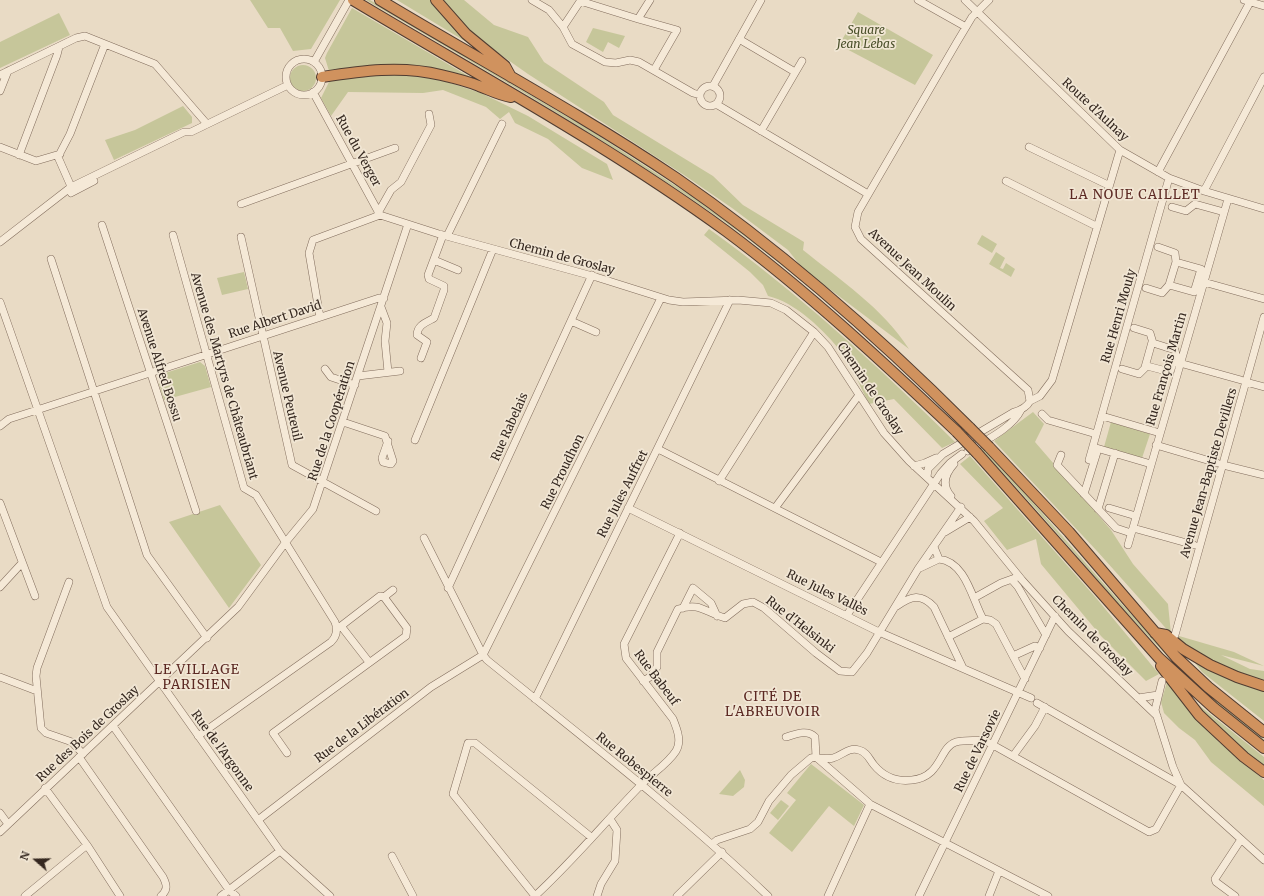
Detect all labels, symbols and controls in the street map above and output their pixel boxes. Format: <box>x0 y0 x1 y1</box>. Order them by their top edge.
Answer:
park label: Square Jean Lebas <box>837 24 895 52</box>
street label: Route d'Aulnay <box>1059 76 1131 144</box>
street label: Rue du Verger <box>332 113 384 189</box>
district label: LA NOUE CAILLET <box>1069 187 1201 203</box>
street label: Avenue Jean Moulin <box>865 226 959 314</box>
street label: Chemin de Groslay <box>508 236 616 278</box>
street label: Rue Henri Mouly <box>1099 267 1139 365</box>
street label: Avenue des Martyrs de Châteaubriant <box>187 271 261 481</box>
street label: Rue Albert David <box>227 298 323 342</box>
street label: Avenue Alfred Bossu <box>134 307 184 423</box>
street label: Rue François Martin <box>1144 311 1190 427</box>
street label: Chemin de Groslay <box>834 340 906 438</box>
street label: Avenue Peuteuil <box>270 350 304 442</box>
street label: Rue de la Coopération <box>306 359 358 483</box>
street label: Avenue Jean-Baptiste Devillers <box>1178 386 1240 560</box>
street label: Rue Rabelais <box>489 391 531 463</box>
street label: Rue Proudhon <box>539 432 587 512</box>
street label: Rue Jules Auffret <box>595 448 651 540</box>
street label: Rue Jules Vallès <box>784 567 870 619</box>
street label: Chemin de Groslay <box>1049 593 1135 679</box>
street label: Rue d'Helsinki <box>763 594 837 656</box>
street label: Rue Babeuf <box>631 648 681 708</box>
district label: LE VILLAGE PARISIEN <box>154 662 240 693</box>
street label: Rue des Bois de Groslay <box>34 683 142 785</box>
street label: Rue de la Libération <box>312 686 412 766</box>
district label: CITÉ DE L'ABREUVOIR <box>725 689 821 720</box>
street label: Rue de Varsovie <box>952 707 1004 795</box>
street label: Rue de l'Argonne <box>188 708 256 794</box>
street label: Rue Robespierre <box>593 730 675 800</box>
north arrow <box>16 840 56 880</box>
text: N <box>17 849 33 862</box>

